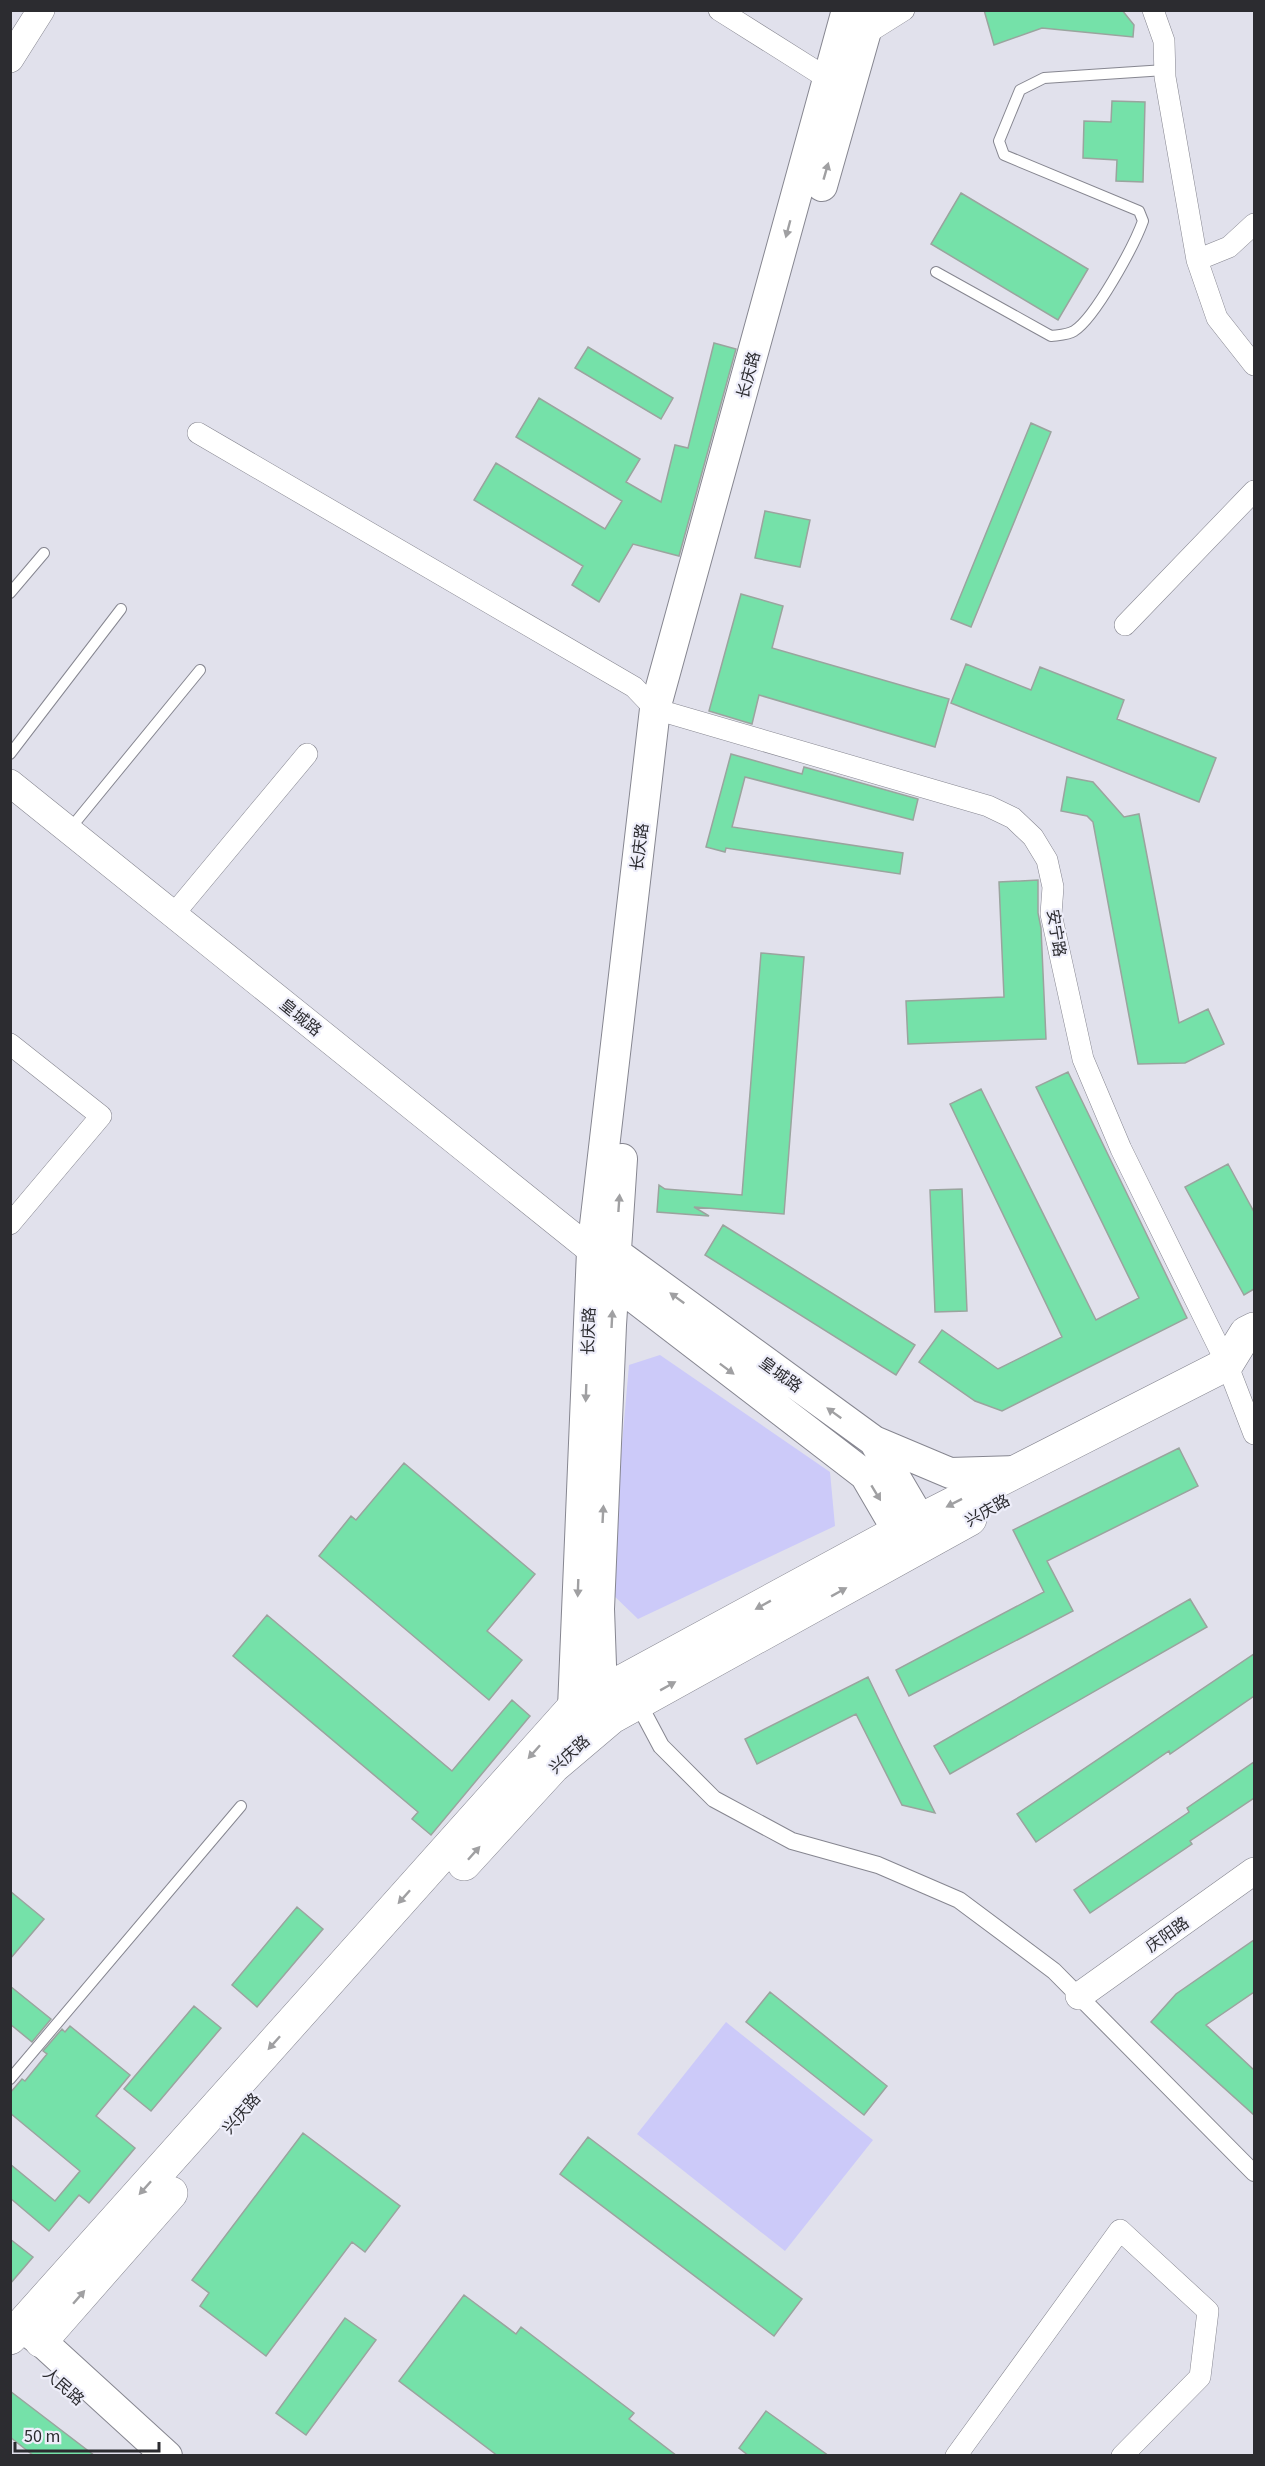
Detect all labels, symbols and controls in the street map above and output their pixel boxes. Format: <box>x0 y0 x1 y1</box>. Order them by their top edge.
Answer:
one-way arrow <box>822 162 831 180</box>
one-way arrow <box>783 220 792 238</box>
street label: 长庆路 <box>732 349 766 401</box>
street label: 长庆路 <box>626 822 654 872</box>
street label: 安宁路 <box>1041 908 1071 959</box>
street label: 皇城路 <box>275 994 326 1041</box>
one-way arrow <box>614 1194 623 1213</box>
one-way arrow <box>669 1292 685 1304</box>
street label: 长庆路 <box>577 1307 601 1355</box>
one-way arrow <box>607 1309 616 1328</box>
street label: 皇城路 <box>755 1352 806 1398</box>
one-way arrow <box>718 1363 734 1375</box>
one-way arrow <box>581 1384 590 1403</box>
one-way arrow <box>827 1407 842 1419</box>
one-way arrow <box>870 1485 881 1501</box>
street label: 兴庆路 <box>961 1490 1014 1532</box>
one-way arrow <box>945 1498 962 1508</box>
one-way arrow <box>598 1504 607 1523</box>
one-way arrow <box>573 1578 582 1597</box>
one-way arrow <box>831 1587 848 1597</box>
one-way arrow <box>755 1600 772 1610</box>
one-way arrow <box>660 1681 677 1691</box>
street label: 兴庆路 <box>544 1731 595 1779</box>
one-way arrow <box>528 1744 541 1759</box>
one-way arrow <box>467 1846 480 1861</box>
one-way arrow <box>398 1889 411 1904</box>
street label: 庆阳路 <box>1142 1912 1194 1958</box>
one-way arrow <box>268 2035 281 2050</box>
street label: 兴庆路 <box>218 2088 266 2139</box>
one-way arrow <box>138 2181 151 2196</box>
one-way arrow <box>73 2289 86 2305</box>
street label: 人民路 <box>38 2363 89 2411</box>
scale bar <box>15 2415 159 2453</box>
text: 50 m <box>24 2424 60 2449</box>

